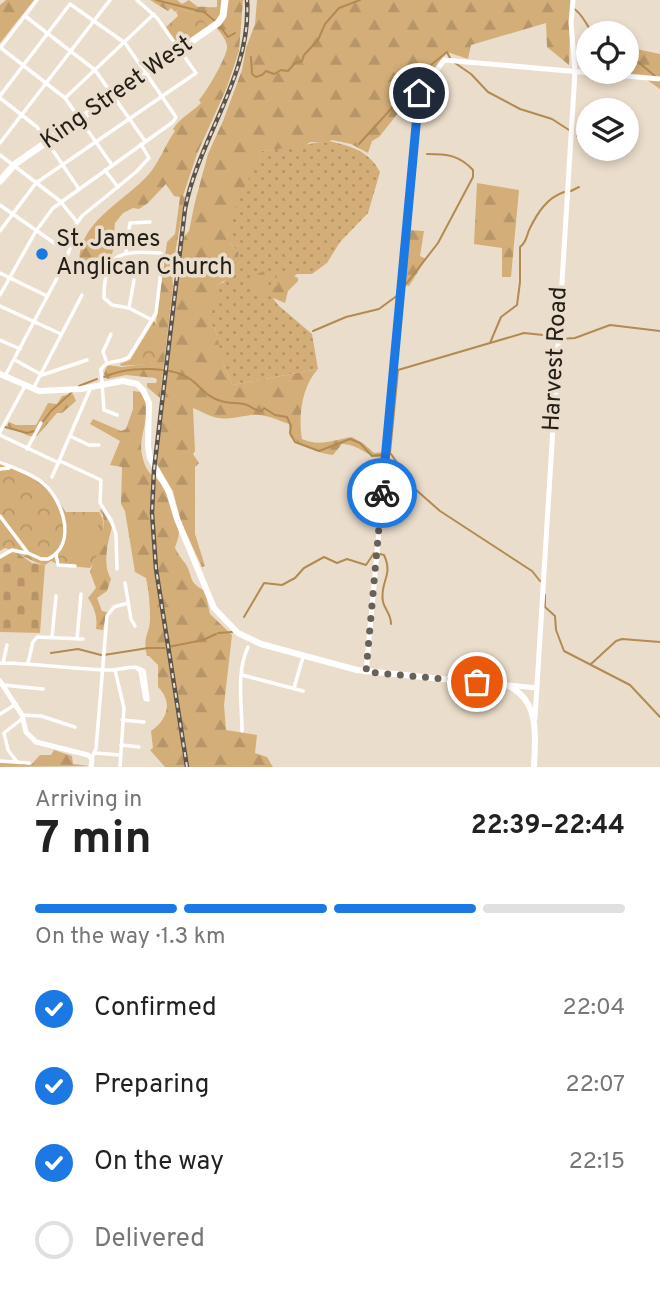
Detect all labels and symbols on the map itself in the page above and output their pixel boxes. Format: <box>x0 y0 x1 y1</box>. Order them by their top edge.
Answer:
street label: King Street West <box>35 29 199 157</box>
pin <box>389 63 449 123</box>
place label: St. James Anglican Church <box>56 225 233 283</box>
marker: St. James Anglican Church <box>34 246 50 262</box>
street label: Harvest Road <box>537 286 575 432</box>
courier <box>347 458 417 528</box>
pin <box>447 652 507 712</box>

